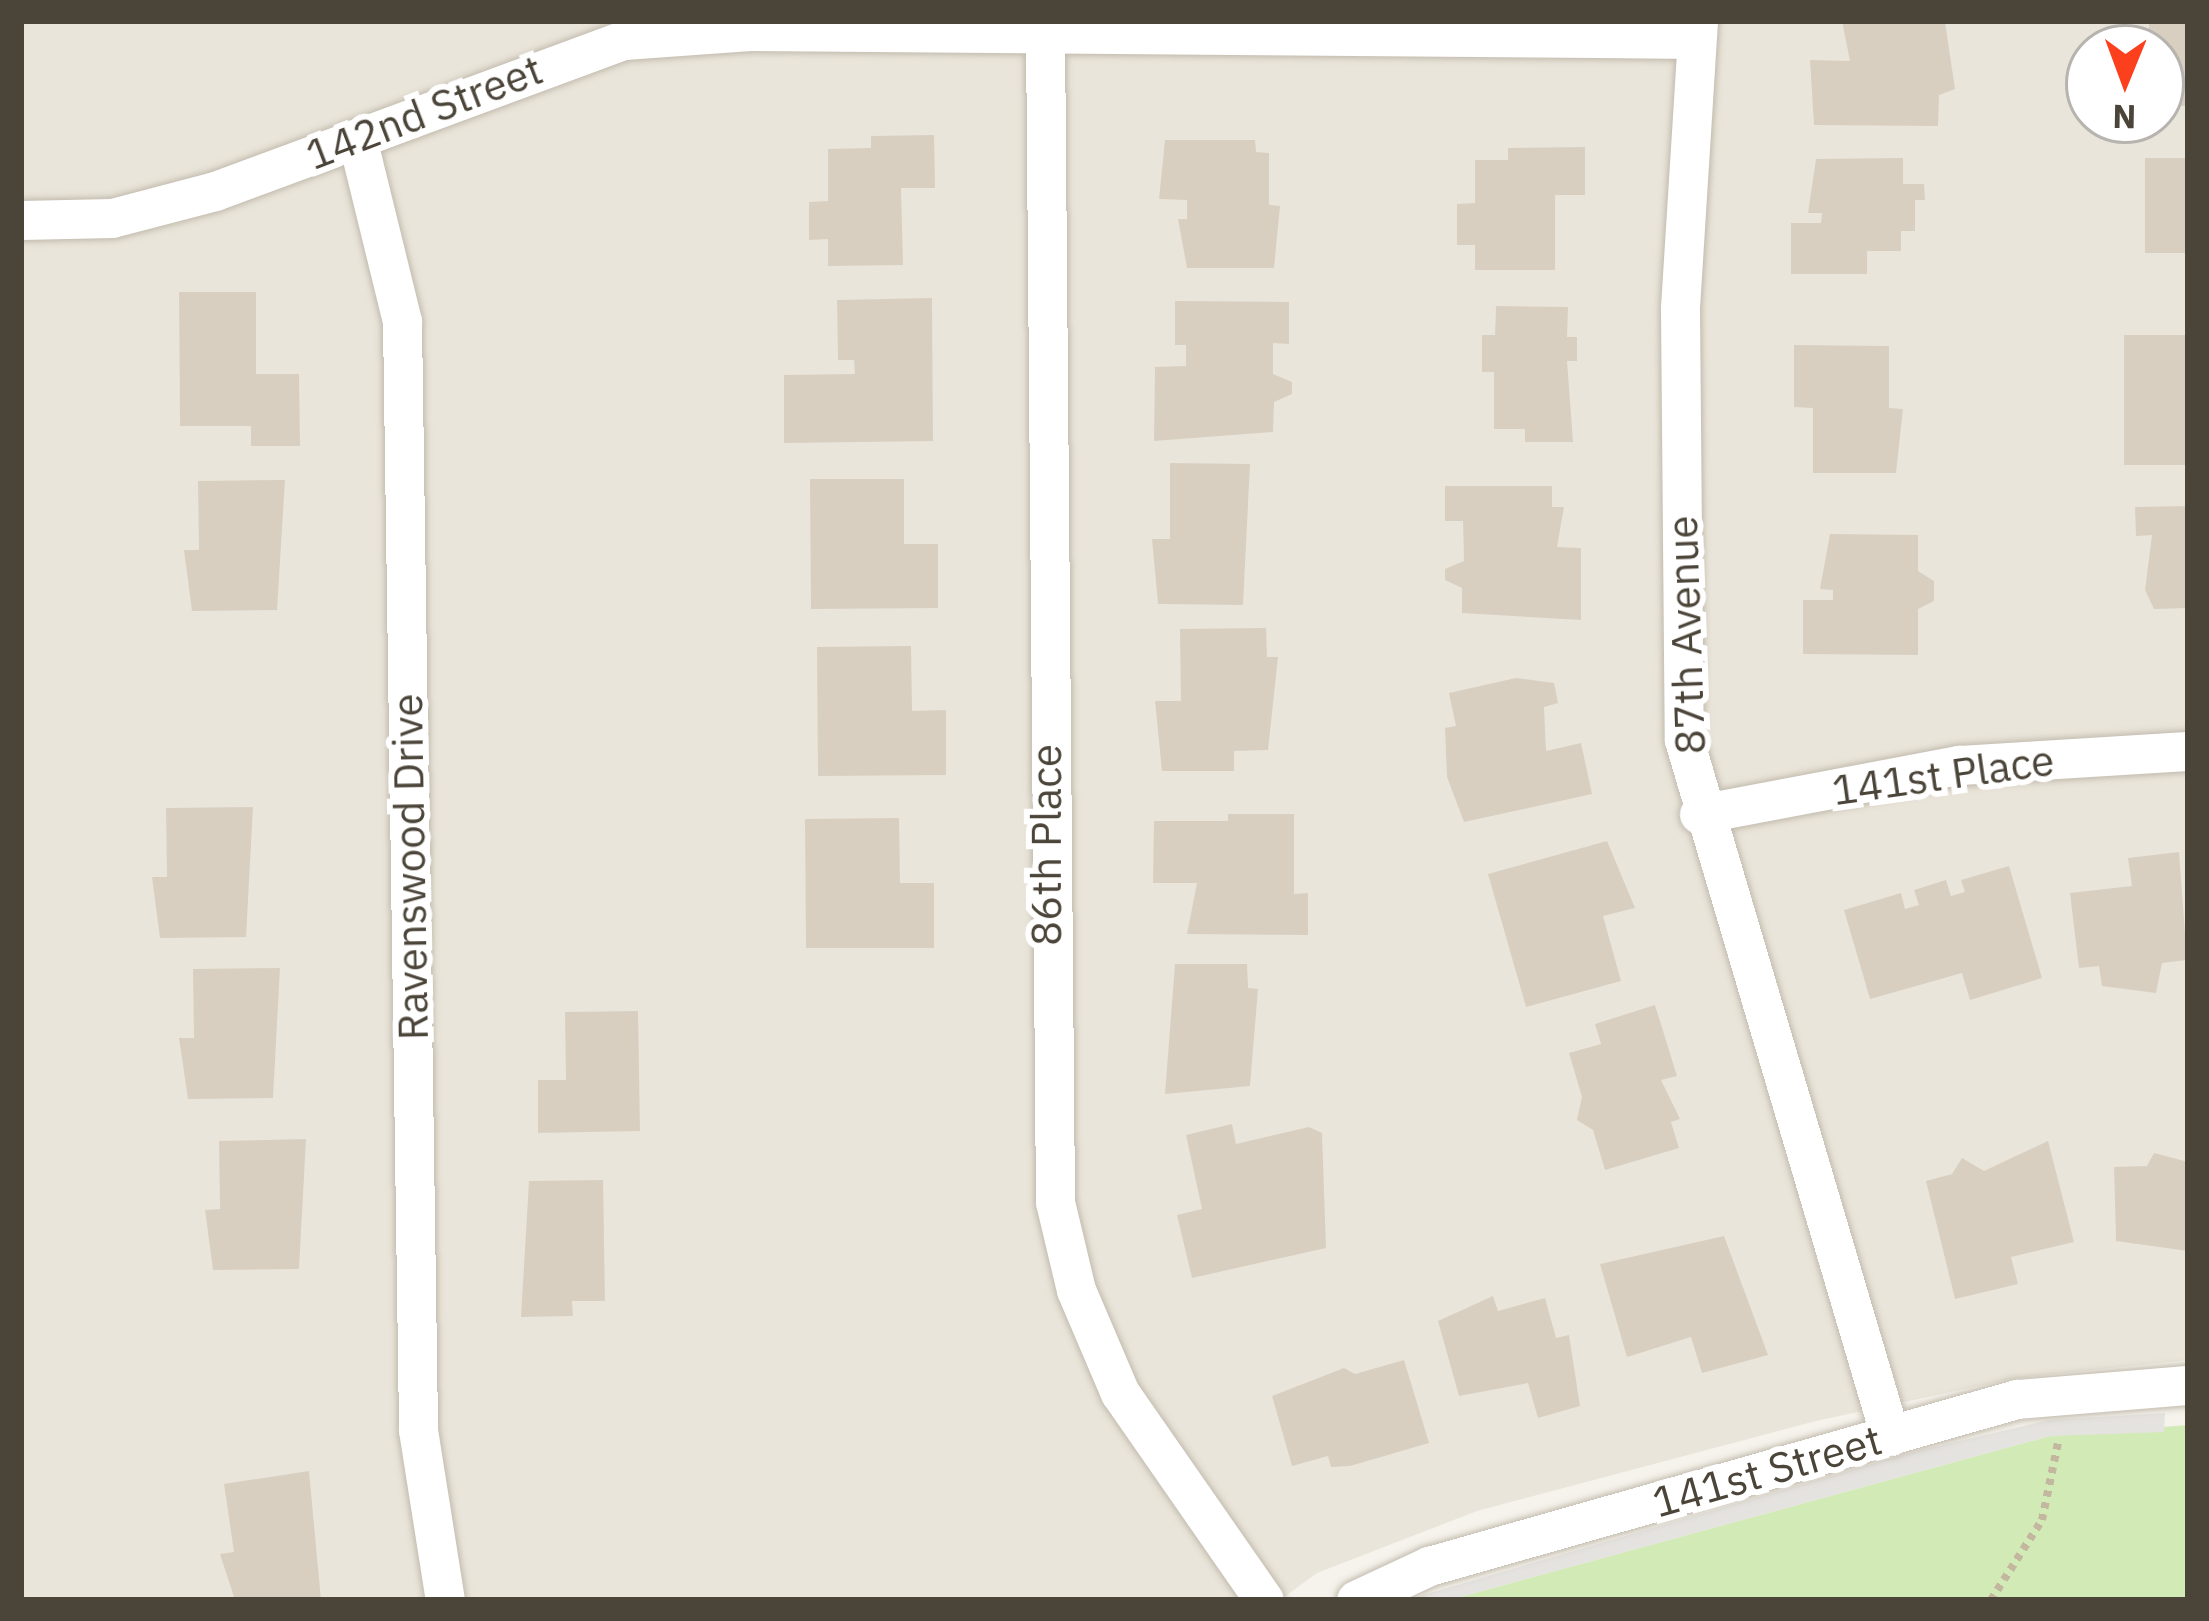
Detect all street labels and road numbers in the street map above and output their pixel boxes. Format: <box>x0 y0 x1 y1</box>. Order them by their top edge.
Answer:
street label: 142nd Street <box>299 44 549 180</box>
street label: 87th Avenue <box>1657 515 1715 755</box>
street label: Ravenswood Drive <box>382 693 438 1041</box>
street label: 141st Place <box>1829 734 2057 816</box>
street label: 86th Place <box>1021 744 1071 946</box>
street label: 141st Street <box>1647 1414 1887 1528</box>

